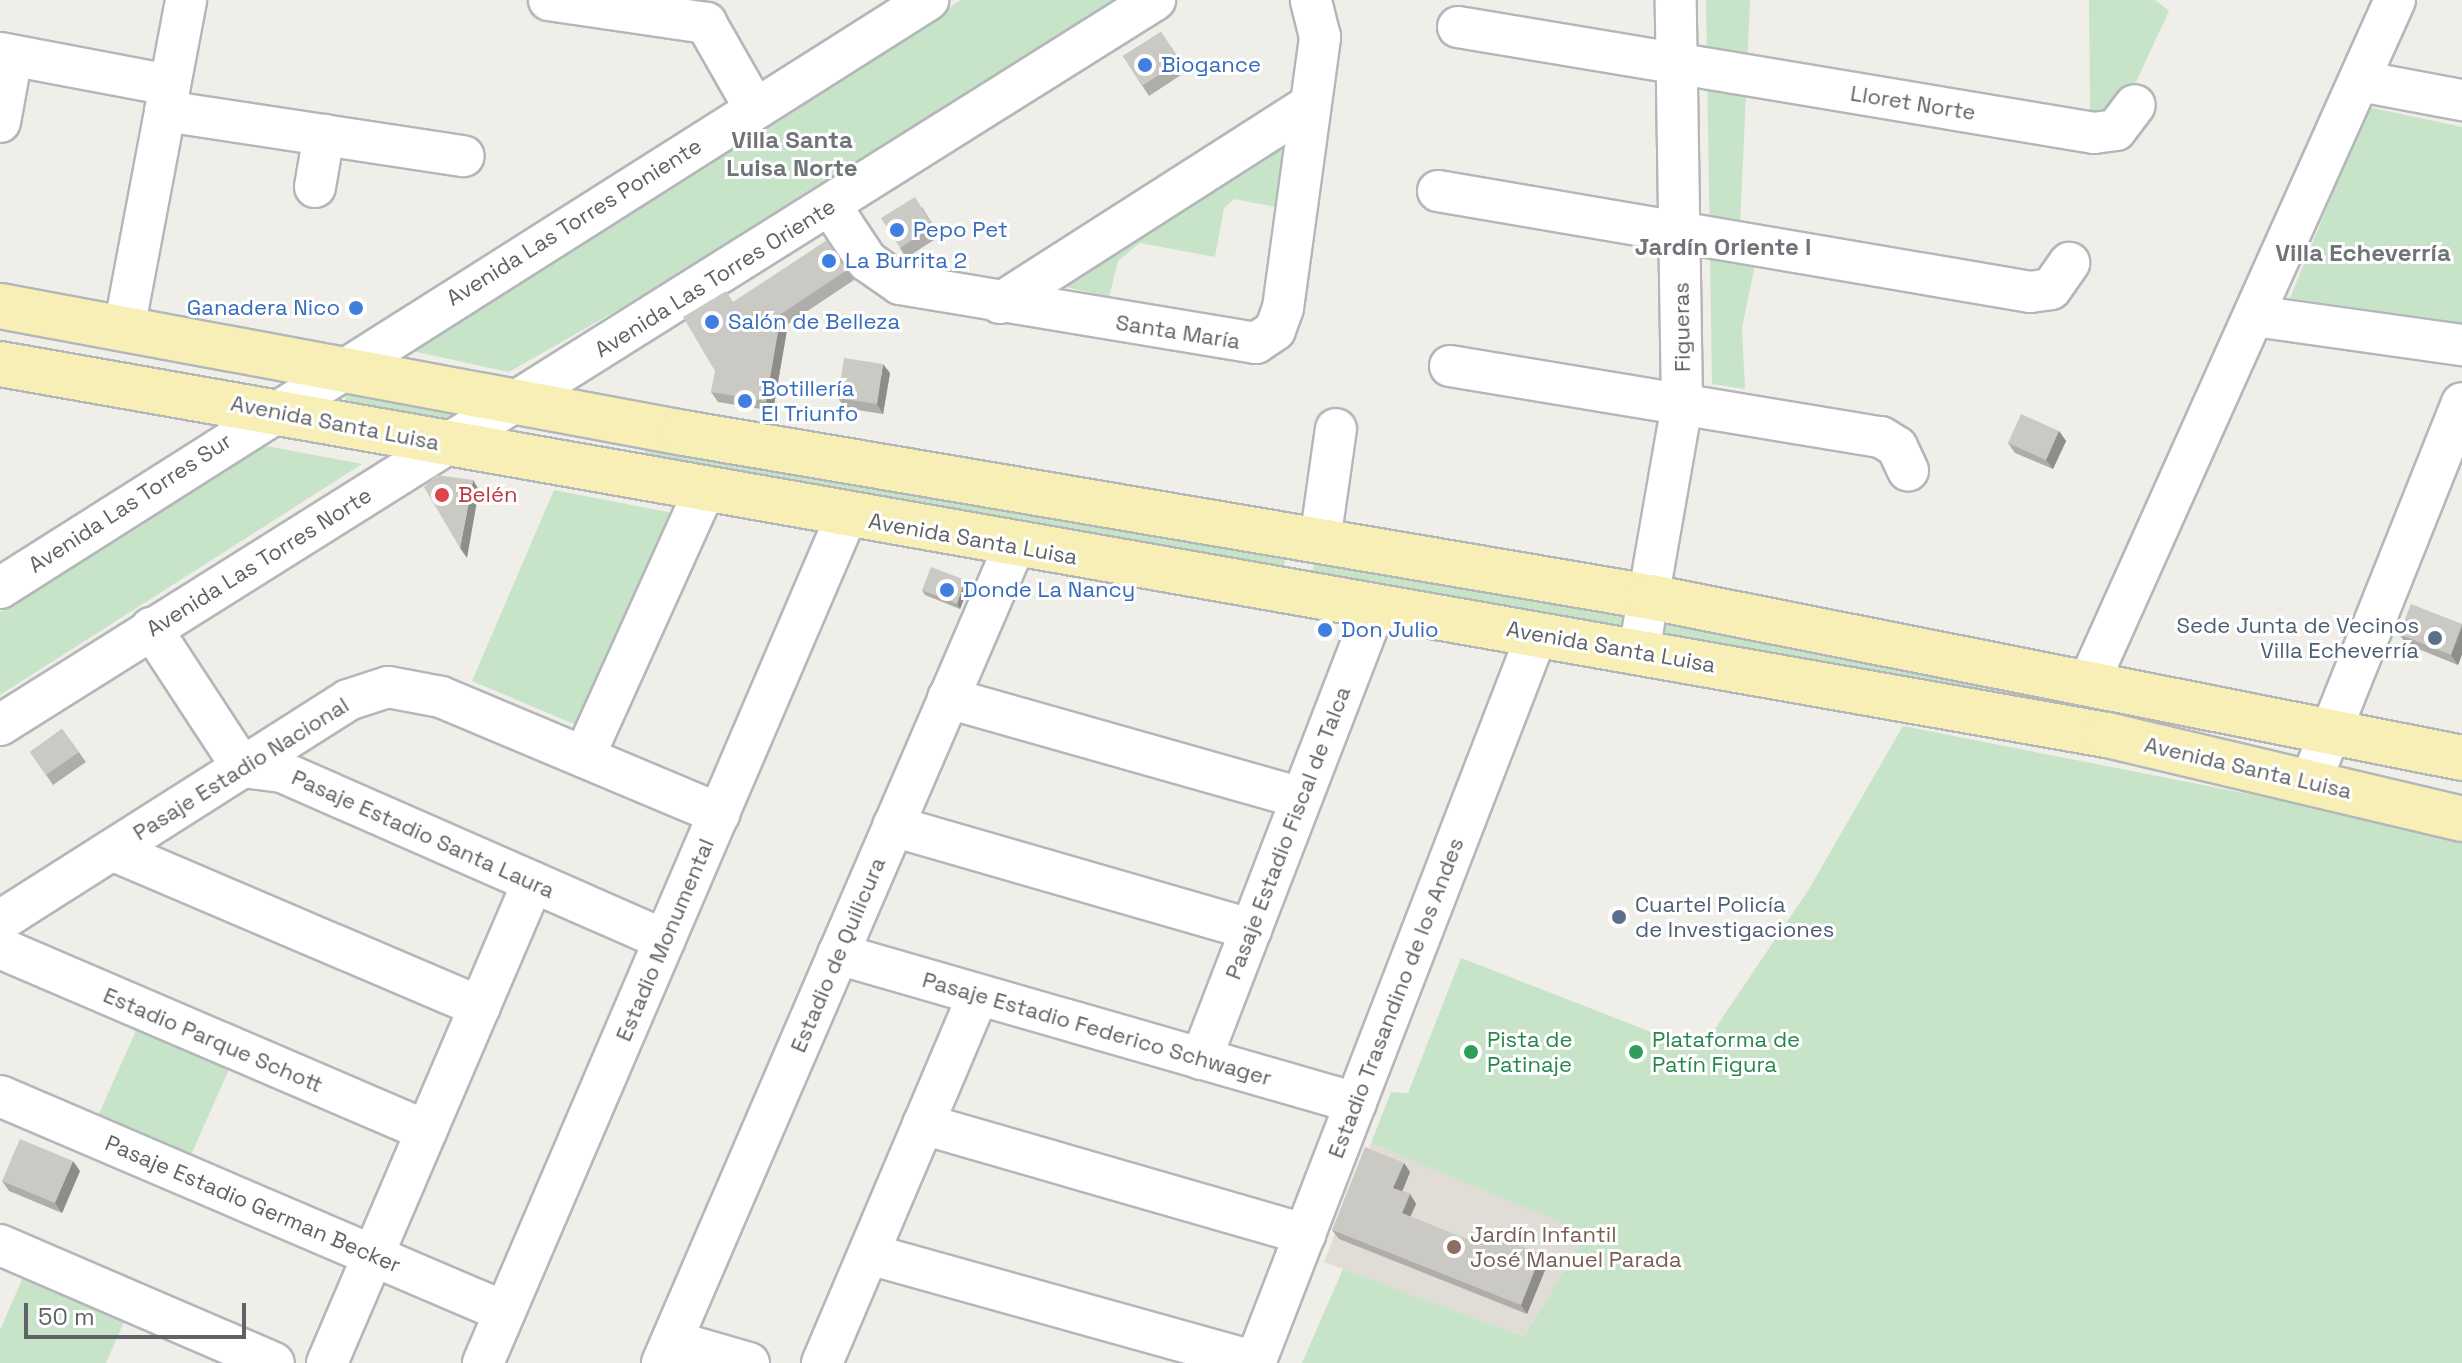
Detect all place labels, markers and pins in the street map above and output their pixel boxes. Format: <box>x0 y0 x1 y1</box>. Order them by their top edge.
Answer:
place label: Biogance <box>1161 52 1261 78</box>
marker: Biogance <box>1136 56 1154 74</box>
place label: Pepo Pet <box>913 217 1008 243</box>
marker: Pepo Pet <box>888 221 906 239</box>
place label: La Burrita 2 <box>845 248 967 274</box>
marker: La Burrita 2 <box>820 252 838 270</box>
place label: Ganadera Nico <box>187 295 340 321</box>
marker: Ganadera Nico <box>347 299 365 317</box>
place label: Salón de Belleza <box>728 309 900 335</box>
marker: Salón de Belleza <box>703 313 721 331</box>
place label: Botillería El Triunfo <box>761 375 859 426</box>
marker: Botillería El Triunfo <box>736 392 754 410</box>
place label: Belén <box>458 482 517 508</box>
marker: Belén <box>433 486 451 504</box>
place label: Donde La Nancy <box>963 577 1135 603</box>
marker: Donde La Nancy <box>938 581 956 599</box>
place label: Sede Junta de Vecinos Villa Echeverría <box>2176 612 2419 664</box>
place label: Don Julio <box>1341 617 1439 643</box>
marker: Don Julio <box>1316 621 1334 639</box>
marker: Sede Junta de Vecinos Villa Echeverría <box>2426 629 2444 647</box>
place label: Cuartel Policía de Investigaciones <box>1635 891 1834 942</box>
marker: Cuartel Policía de Investigaciones <box>1610 908 1628 926</box>
place label: Pista de Patinaje <box>1487 1026 1573 1078</box>
place label: Plataforma de Patín Figura <box>1652 1026 1800 1078</box>
marker: Pista de Patinaje <box>1462 1043 1480 1061</box>
marker: Plataforma de Patín Figura <box>1627 1043 1645 1061</box>
place label: Jardín Infantil José Manuel Parada <box>1470 1221 1682 1272</box>
marker: Jardín Infantil José Manuel Parada <box>1445 1238 1463 1256</box>

